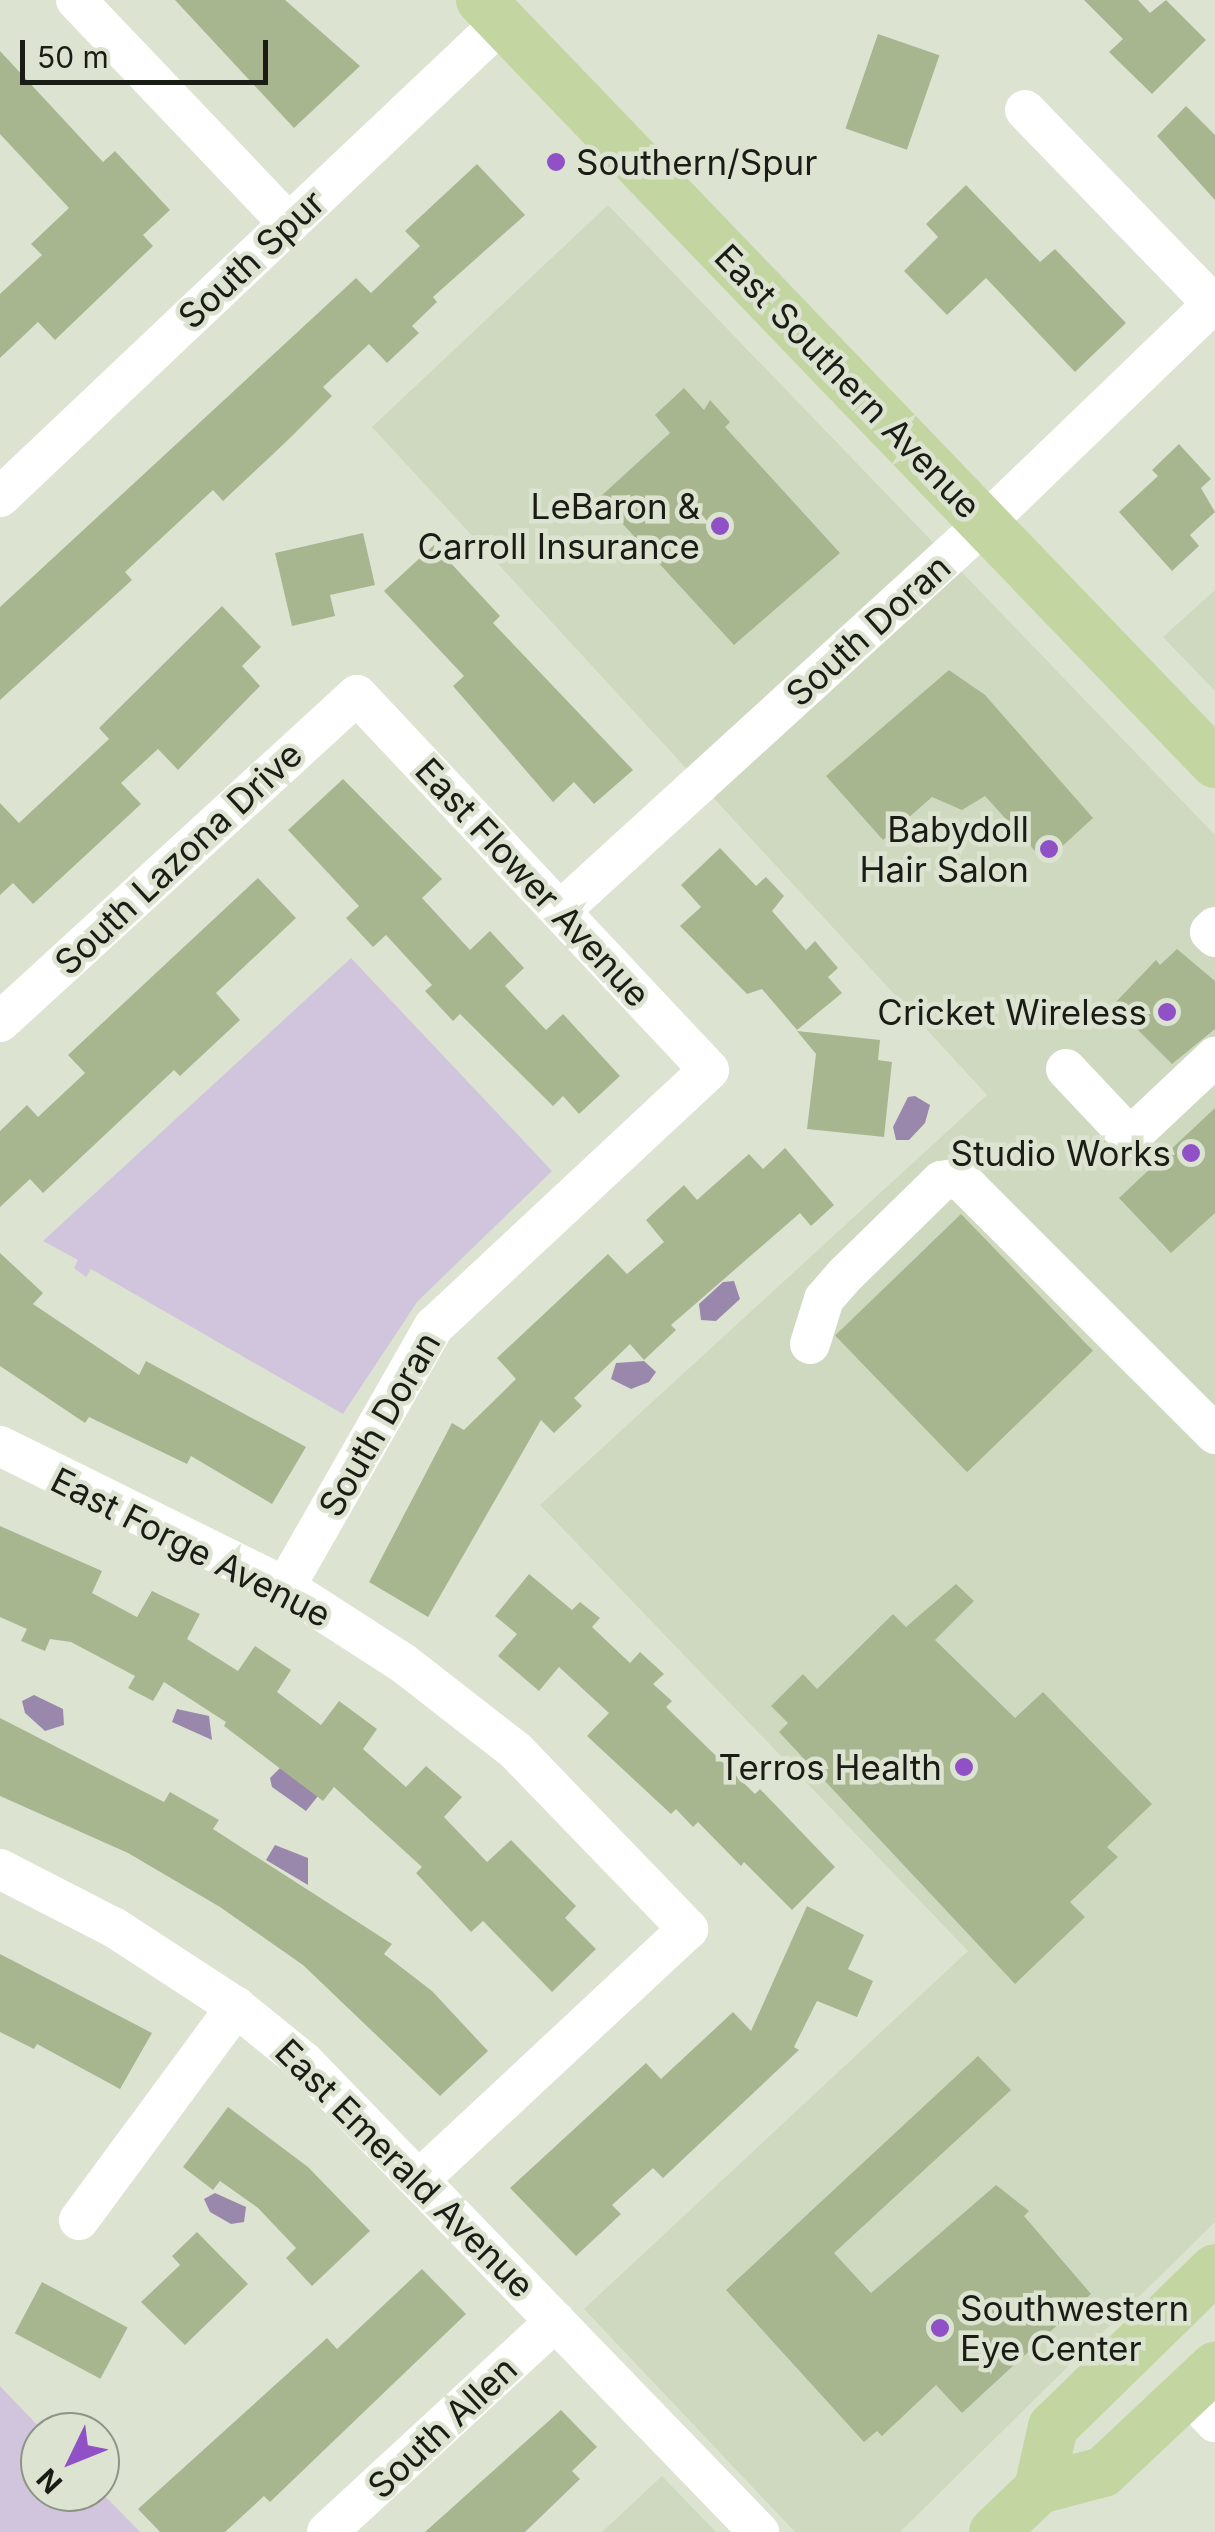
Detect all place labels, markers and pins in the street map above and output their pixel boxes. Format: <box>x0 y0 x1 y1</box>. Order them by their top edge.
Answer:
place label: Southern/Spur <box>576 141 817 183</box>
marker: Southern/Spur <box>545 151 567 173</box>
place label: LeBaron & Carroll Insurance <box>418 485 700 567</box>
marker: LeBaron & Carroll Insurance <box>709 515 731 537</box>
place label: Babydoll Hair Salon <box>860 808 1029 890</box>
marker: Babydoll Hair Salon <box>1038 838 1060 860</box>
place label: Cricket Wireless <box>877 991 1147 1033</box>
marker: Cricket Wireless <box>1156 1001 1178 1023</box>
place label: Studio Works <box>951 1132 1171 1174</box>
marker: Studio Works <box>1180 1142 1202 1164</box>
place label: Terros Health <box>719 1746 942 1788</box>
marker: Terros Health <box>951 1754 977 1780</box>
place label: Southwestern Eye Center <box>960 2287 1189 2369</box>
marker: Southwestern Eye Center <box>929 2317 951 2339</box>

